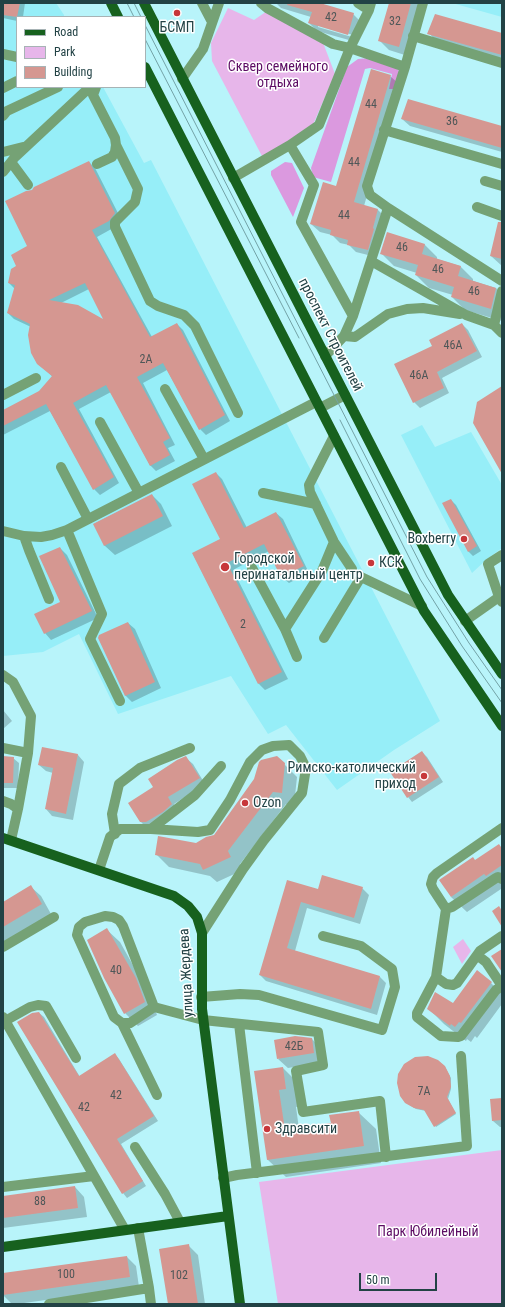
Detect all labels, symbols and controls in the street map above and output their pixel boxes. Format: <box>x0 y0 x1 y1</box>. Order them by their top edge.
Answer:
marker: БСМП <box>172 8 182 18</box>
house number: 42 <box>325 11 337 25</box>
house number: 32 <box>389 15 401 29</box>
legend <box>16 16 146 88</box>
place label: БСМП <box>160 20 194 36</box>
text: Road <box>54 25 78 39</box>
text: Park <box>54 45 75 59</box>
park label: Сквер семейного отдыха <box>228 59 328 92</box>
text: Building <box>54 65 92 79</box>
house number: 44 <box>365 98 377 112</box>
house number: 36 <box>446 115 458 129</box>
house number: 44 <box>348 156 360 170</box>
house number: 44 <box>338 209 350 223</box>
house number: 46 <box>396 241 408 255</box>
house number: 46 <box>432 263 444 277</box>
street label: проспект Строителей <box>294 276 366 394</box>
house number: 46 <box>468 285 480 299</box>
house number: 46А <box>444 339 462 353</box>
house number: 2А <box>140 353 152 367</box>
house number: 46А <box>410 369 428 383</box>
place label: Boxberry <box>407 531 456 547</box>
marker: Boxberry <box>459 534 469 544</box>
place label: Городской перинатальный центр <box>234 551 363 584</box>
place label: КСК <box>379 555 402 571</box>
marker: КСК <box>366 558 376 568</box>
marker: Городской перинатальный центр <box>219 561 231 573</box>
house number: 2 <box>240 618 246 632</box>
place label: Римско-католический приход <box>288 760 416 792</box>
marker: Римско-католический приход <box>419 771 429 781</box>
place label: Ozon <box>253 795 281 811</box>
marker: Ozon <box>240 798 250 808</box>
street label: улица Жердева <box>176 928 198 1018</box>
house number: 40 <box>110 964 122 978</box>
house number: 42Б <box>285 1040 303 1054</box>
house number: 7А <box>418 1085 430 1099</box>
house number: 42 <box>110 1089 122 1103</box>
house number: 42 <box>78 1101 90 1115</box>
place label: Здравсити <box>275 1121 337 1137</box>
marker: Здравсити <box>262 1124 272 1134</box>
house number: 88 <box>34 1195 46 1209</box>
park label: Парк Юбилейный <box>377 1224 479 1240</box>
scale bar <box>361 1265 439 1291</box>
house number: 100 <box>57 1268 75 1282</box>
house number: 102 <box>170 1269 188 1283</box>
text: 50 m <box>366 1273 390 1287</box>

